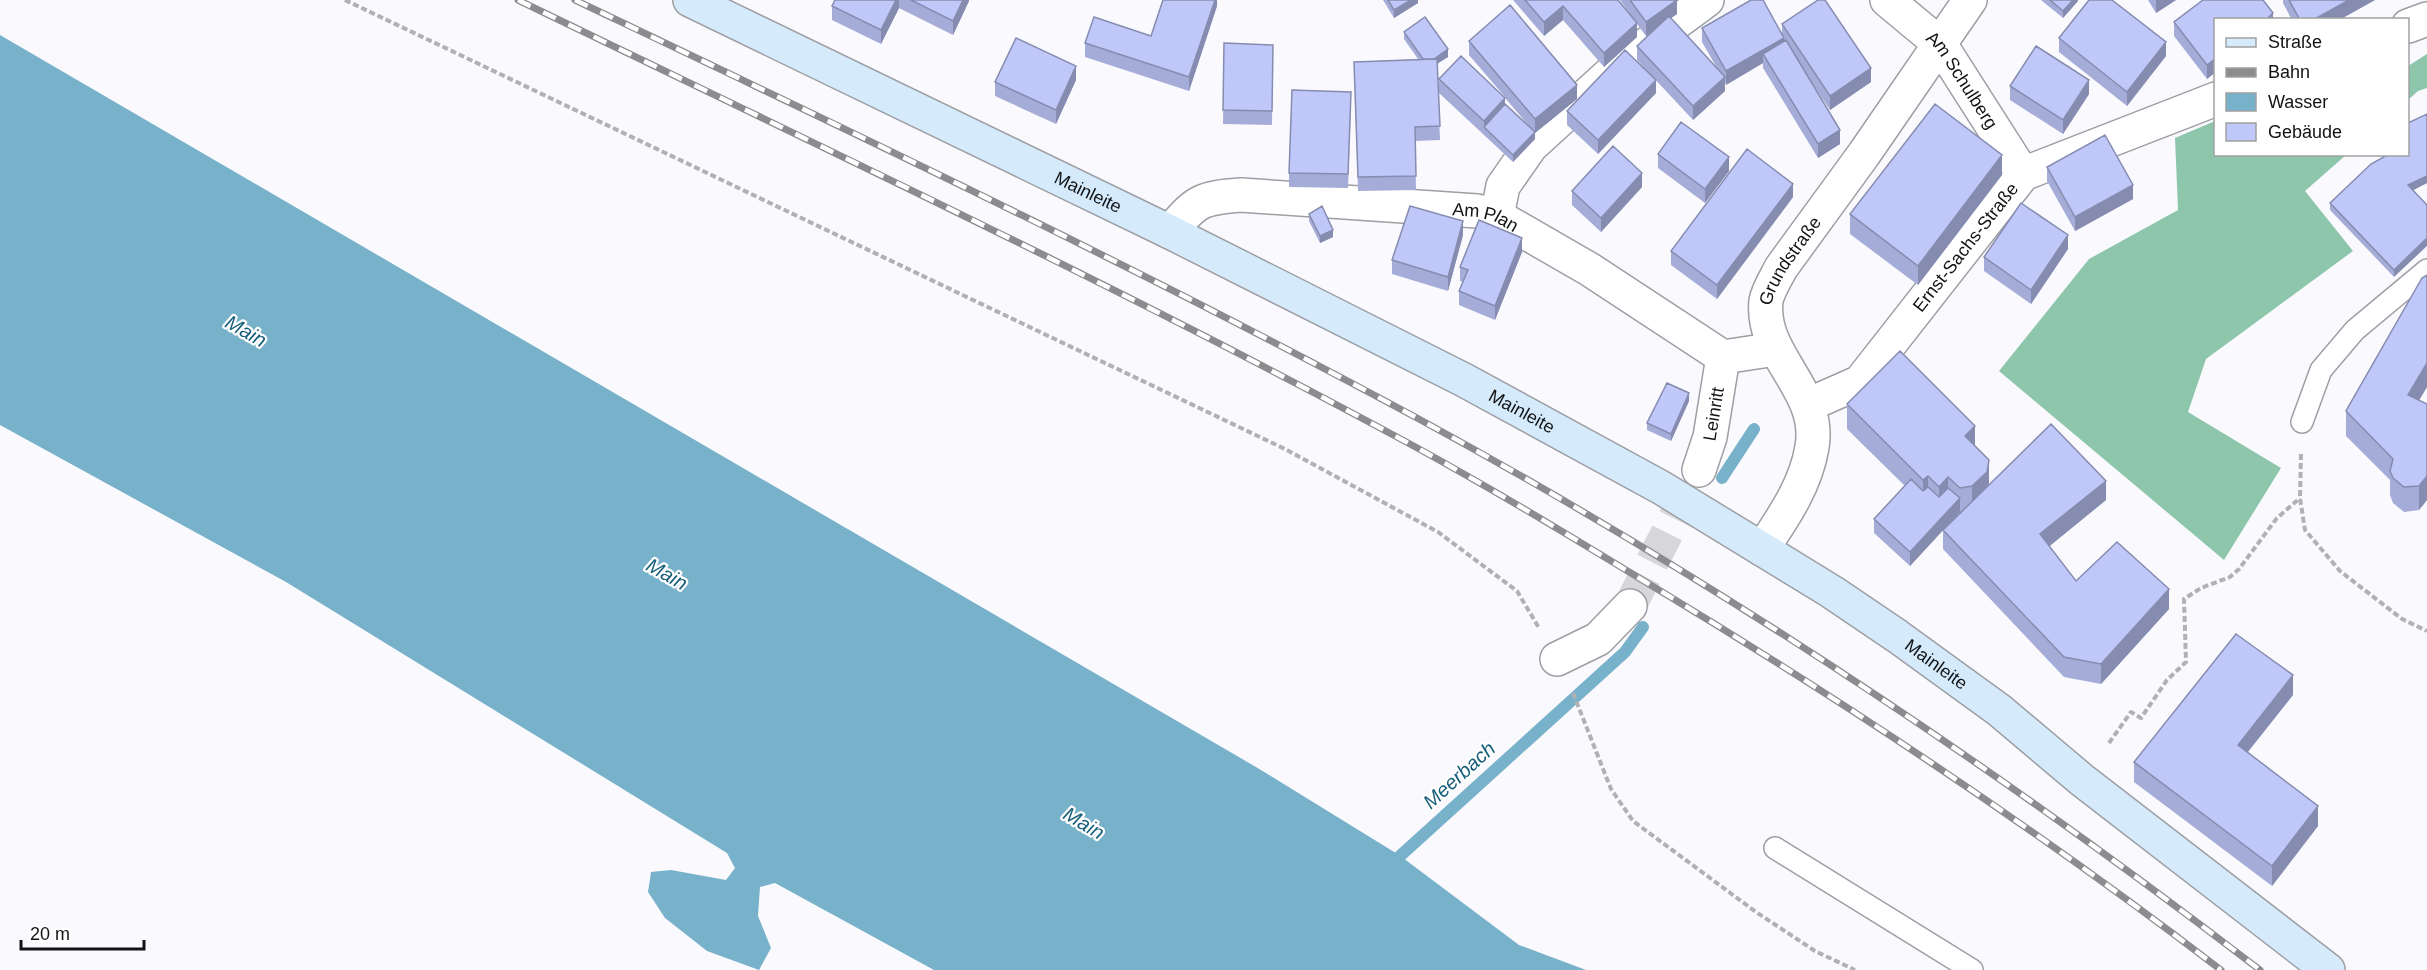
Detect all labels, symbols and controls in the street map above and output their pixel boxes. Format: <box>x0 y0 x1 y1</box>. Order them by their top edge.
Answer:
legend <box>2214 18 2409 156</box>
street label: Am Schulberg <box>1922 27 2002 133</box>
text: Straße <box>2268 32 2322 52</box>
text: Bahn <box>2268 62 2310 82</box>
text: Wasser <box>2268 92 2328 112</box>
text: Gebäude <box>2268 122 2342 142</box>
street label: Mainleite <box>1051 168 1125 217</box>
street label: Ernst-Sachs-Straße <box>1909 179 2022 316</box>
street label: Am Plan <box>1452 199 1522 236</box>
street label: Grundstraße <box>1755 213 1825 307</box>
water label: Main <box>222 311 270 351</box>
street label: Mainleite <box>1485 385 1558 438</box>
street label: Leinritt <box>1700 386 1728 442</box>
water label: Main <box>643 554 691 594</box>
street label: Mainleite <box>1901 635 1971 694</box>
water label: Meerbach <box>1419 737 1499 813</box>
water label: Main <box>1060 802 1108 844</box>
scale bar <box>21 913 144 951</box>
text: 20 m <box>30 924 70 944</box>

